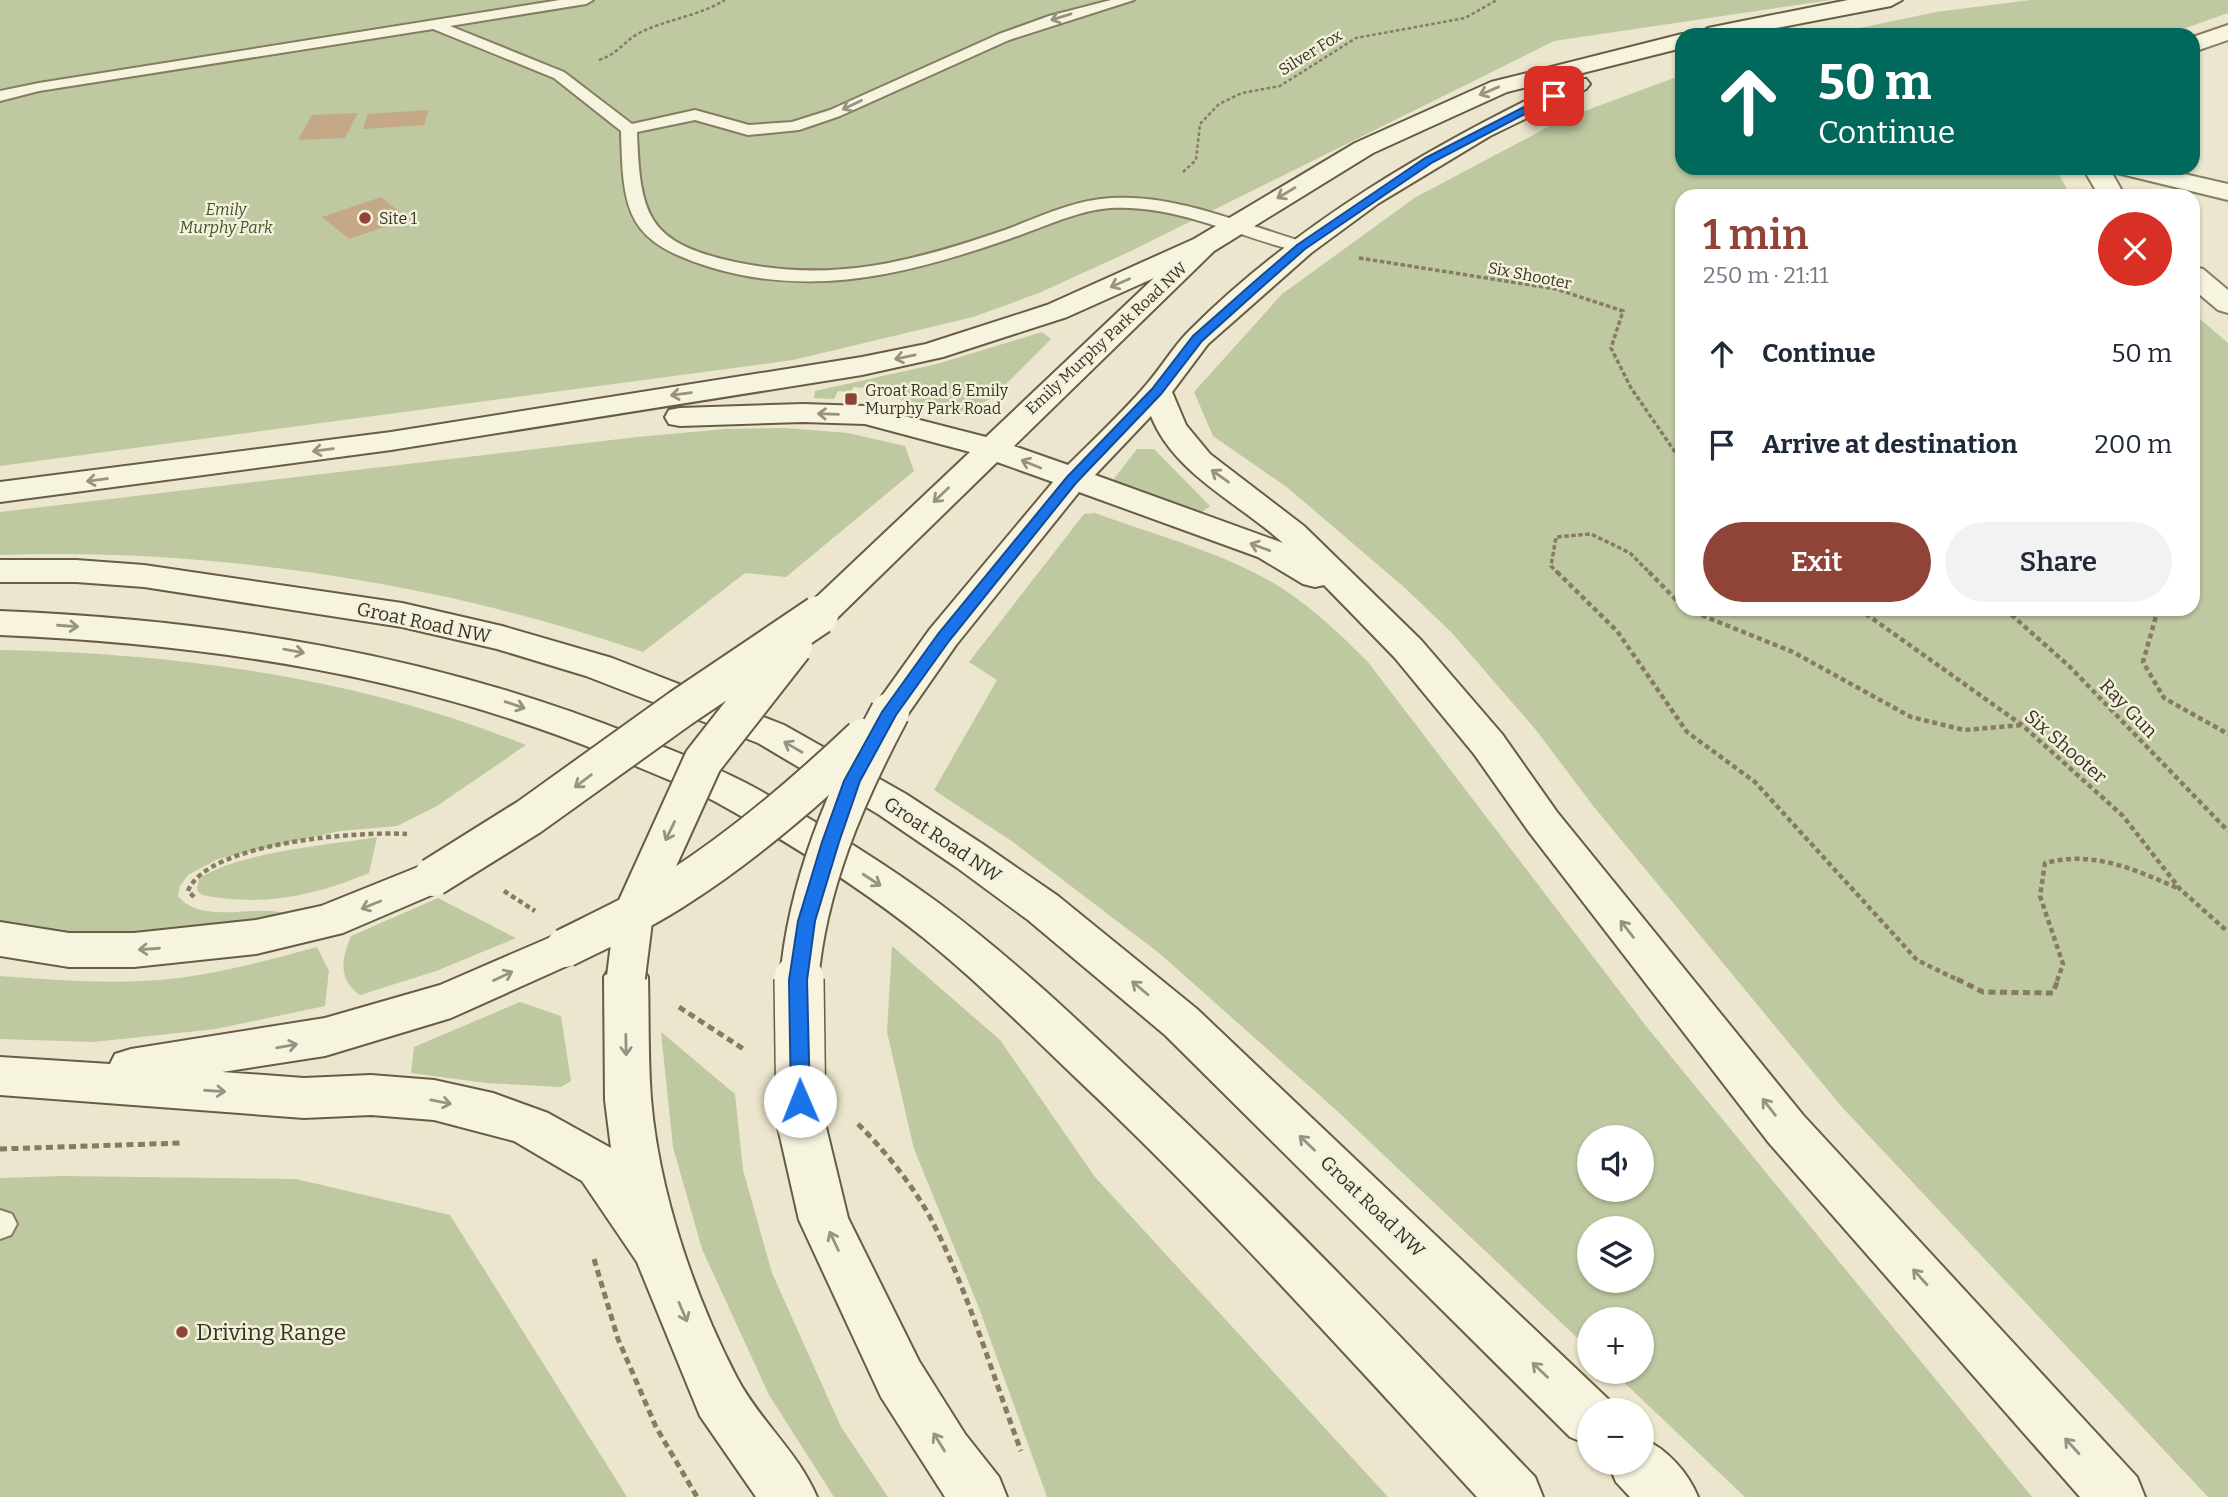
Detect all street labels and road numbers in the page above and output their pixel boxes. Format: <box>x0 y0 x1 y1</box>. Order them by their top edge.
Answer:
street label: Silver Fox <box>1275 25 1346 79</box>
street label: Emily Murphy Park Road NW <box>1022 258 1192 418</box>
street label: Six Shooter <box>1486 258 1573 293</box>
street label: Groat Road NW <box>355 597 494 648</box>
street label: Ray Gun <box>2095 674 2162 743</box>
street label: Six Shooter <box>2020 705 2112 789</box>
street label: Groat Road NW <box>880 792 1006 887</box>
street label: Groat Road NW <box>1316 1151 1430 1262</box>

